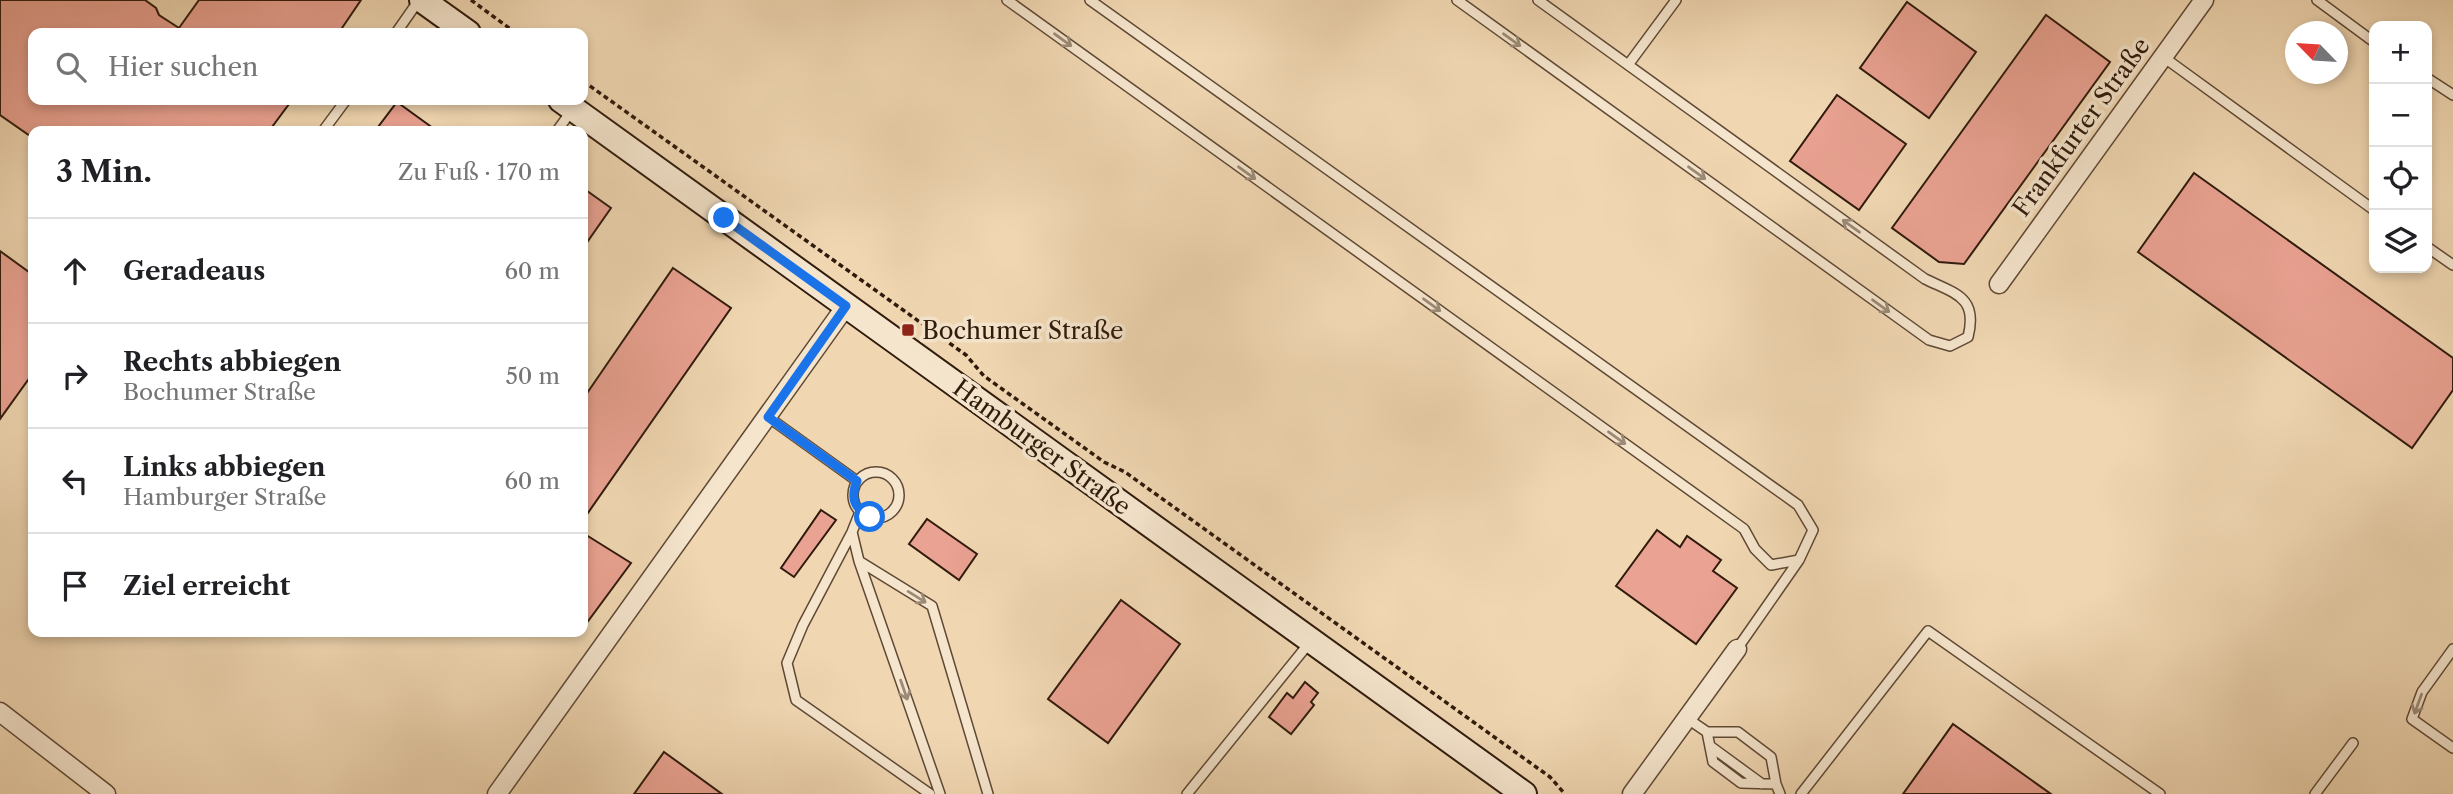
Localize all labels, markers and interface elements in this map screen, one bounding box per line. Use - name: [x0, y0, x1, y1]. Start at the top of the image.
- north arrow: [2285, 21, 2348, 84]
- map controls: [2369, 21, 2432, 273]
- button: +: [2369, 21, 2432, 84]
- search box: [28, 28, 588, 105]
- street label: Frankfurter Straße: [2006, 32, 2156, 222]
- one-way arrow: [1053, 33, 1072, 47]
- one-way arrow: [1502, 33, 1521, 47]
- icon: search: [52, 48, 90, 86]
- text: Hier suchen: [108, 51, 258, 83]
- button: −: [2369, 84, 2432, 147]
- button: locate: [2369, 147, 2432, 210]
- text: 3 Min.: [56, 153, 152, 190]
- text: Zu Fuß · 170 m: [398, 158, 560, 186]
- one-way arrow: [1237, 165, 1256, 180]
- one-way arrow: [1687, 165, 1706, 180]
- route end: [708, 202, 739, 233]
- button: layers: [2369, 210, 2432, 273]
- one-way arrow: [1842, 219, 1861, 233]
- icon: ahead: [56, 252, 94, 290]
- text: Geradeaus: [123, 255, 265, 287]
- text: 60 m: [504, 257, 560, 285]
- one-way arrow: [1422, 298, 1441, 313]
- one-way arrow: [1871, 299, 1890, 313]
- place label: Bochumer Straße: [922, 316, 1123, 345]
- marker: Bochumer Straße: [900, 322, 916, 338]
- text: Rechts abbiegen: [123, 346, 341, 378]
- icon: right: [56, 357, 94, 395]
- text: 50 m: [505, 362, 560, 390]
- street label: Hamburger Straße: [948, 373, 1136, 521]
- text: Bochumer Straße: [123, 378, 316, 406]
- one-way arrow: [1607, 431, 1626, 445]
- text: Links abbiegen: [123, 451, 326, 483]
- icon: left: [56, 462, 94, 500]
- text: 60 m: [504, 467, 560, 495]
- text: Hamburger Straße: [123, 483, 326, 511]
- route start: [854, 501, 885, 532]
- icon: arrive: [56, 567, 94, 605]
- text: Ziel erreicht: [123, 570, 290, 602]
- one-way arrow: [906, 590, 926, 604]
- one-way arrow: [899, 678, 911, 700]
- one-way arrow: [2411, 692, 2423, 714]

